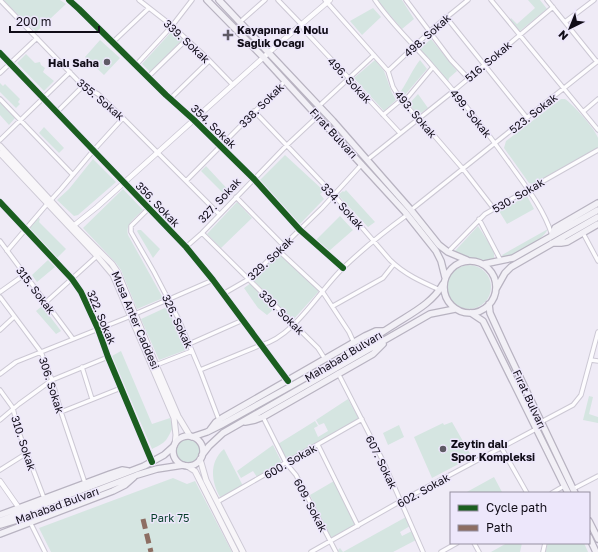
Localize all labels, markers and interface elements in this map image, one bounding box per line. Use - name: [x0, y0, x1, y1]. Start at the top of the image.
- scale bar: [10, 8, 99, 34]
- north arrow: [550, 8, 590, 48]
- street label: 498. Sokak: [401, 11, 453, 59]
- text: 200 m: [16, 14, 51, 29]
- street label: 339. Sokak: [161, 17, 213, 65]
- place label: Kayapınar 4 Nolu Sağlık Ocağı: [237, 23, 328, 49]
- text: N: [555, 28, 570, 43]
- marker: Kayapınar 4 Nolu Sağlık Ocağı: [222, 29, 234, 41]
- street label: 516. Sokak: [462, 38, 514, 84]
- street label: 496. Sokak: [325, 54, 375, 106]
- place label: Halı Saha: [48, 56, 99, 69]
- marker: Halı Saha: [102, 57, 112, 67]
- street label: 355. Sokak: [75, 76, 127, 122]
- street label: 338. Sokak: [236, 80, 286, 130]
- street label: 499. Sokak: [448, 86, 494, 140]
- street label: 493. Sokak: [392, 88, 440, 140]
- street label: 523. Sokak: [506, 90, 560, 136]
- street label: 354. Sokak: [189, 101, 239, 151]
- street label: Fırat Bulvarı: [308, 105, 360, 161]
- street label: 327. Sokak: [195, 175, 243, 225]
- street label: 530. Sokak: [490, 175, 546, 215]
- street label: 356. Sokak: [133, 179, 183, 229]
- street label: 334. Sokak: [319, 180, 367, 232]
- street label: 329. Sokak: [244, 234, 296, 282]
- street label: 315. Sokak: [14, 264, 58, 316]
- street label: Musa Anter Caddesi: [109, 269, 163, 371]
- street label: 330. Sokak: [257, 287, 307, 337]
- street label: 322. Sokak: [85, 288, 119, 346]
- street label: 326. Sokak: [160, 292, 196, 350]
- street label: Mahabad Bulvarı: [302, 328, 384, 384]
- street label: 306. Sokak: [37, 355, 67, 415]
- street label: Fırat Bulvarı: [511, 367, 549, 431]
- street label: 310. Sokak: [9, 414, 39, 472]
- street label: 607. Sokak: [364, 433, 400, 491]
- place label: Zeytin dalı Spor Kompleksi: [451, 437, 535, 463]
- street label: 600. Sokak: [261, 441, 319, 481]
- marker: Zeytin dalı Spor Kompleksi: [438, 444, 448, 454]
- street label: 602. Sokak: [394, 470, 452, 510]
- street label: 609. Sokak: [292, 476, 330, 534]
- street label: Mahabad Bulvarı: [14, 484, 100, 526]
- legend: [450, 492, 590, 544]
- text: Cycle path: [486, 500, 547, 515]
- park label: Park 75: [151, 511, 189, 524]
- text: Path: [486, 520, 513, 535]

